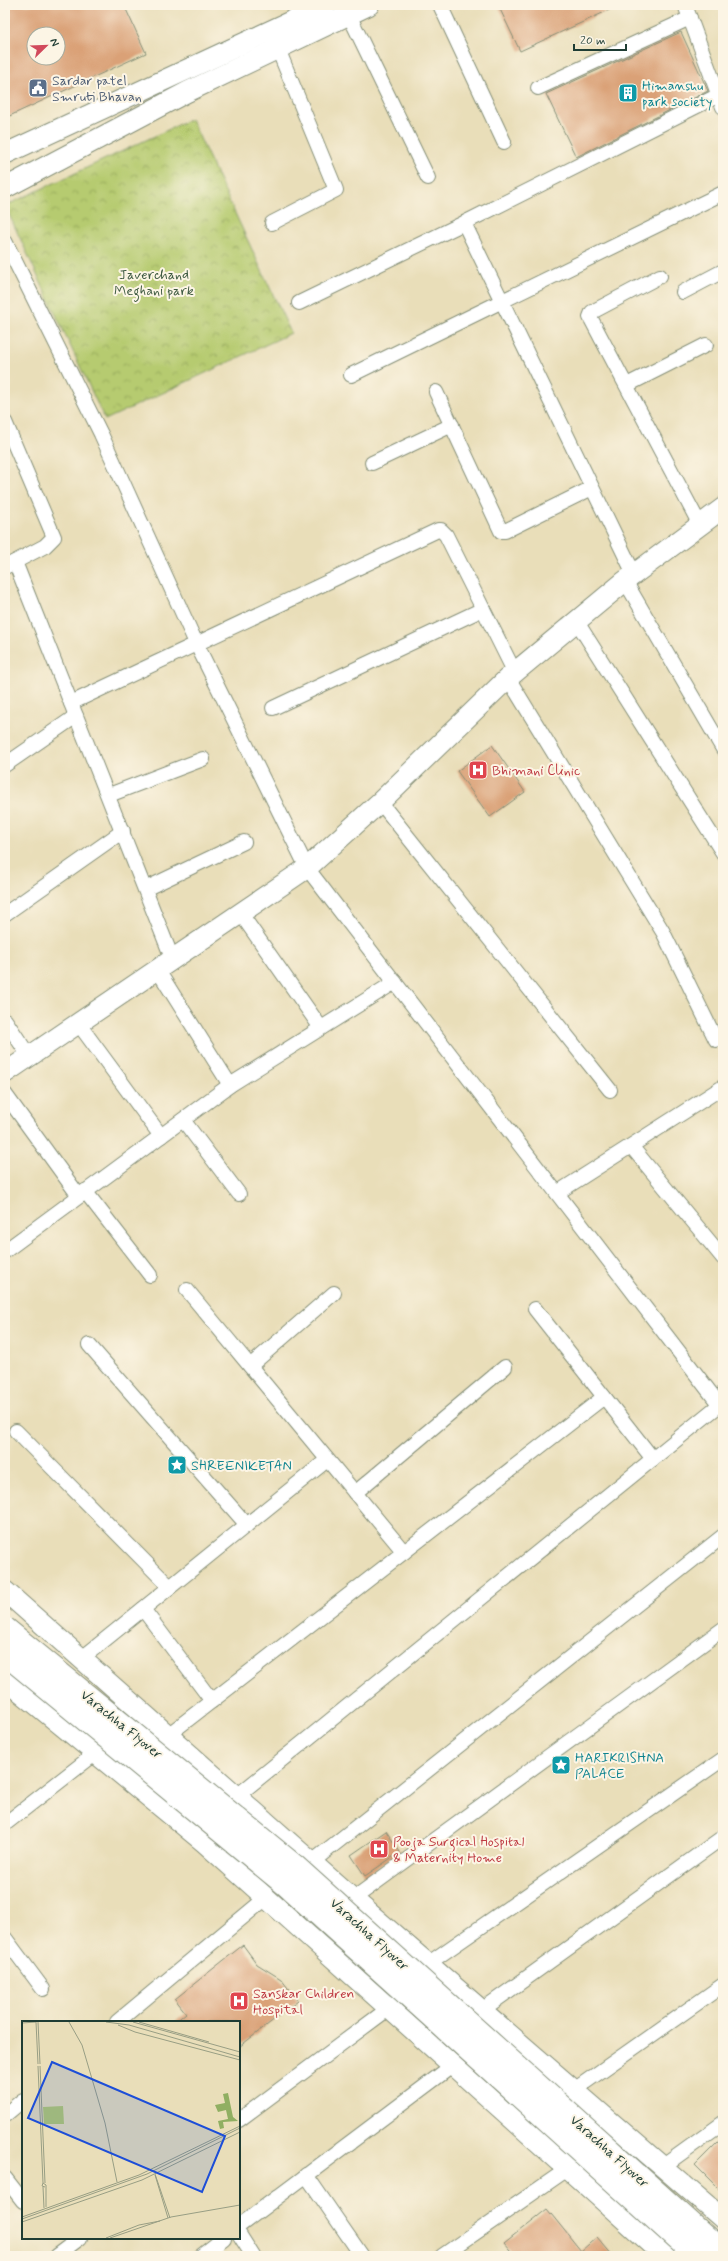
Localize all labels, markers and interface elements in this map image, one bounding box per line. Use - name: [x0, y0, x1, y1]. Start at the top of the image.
- north arrow: [26, 26, 66, 66]
- scale bar: [574, 26, 626, 52]
- text: 20 m: [580, 33, 606, 49]
- text: N: [46, 36, 62, 49]
- place label: Sardar patel Smruti Bhavan: [52, 72, 142, 106]
- public building icon: Sardar patel Smruti Bhavan: [27, 77, 49, 99]
- place label: Himanshu park society: [642, 77, 712, 111]
- building icon: Himanshu park society: [617, 82, 639, 104]
- park label: Javerchand Meghani park: [114, 266, 194, 302]
- hospital icon: Bhimani Clinic: [467, 759, 489, 781]
- place label: Bhimani Clinic: [492, 762, 581, 780]
- place icon: SHREENIKETAN: [166, 1454, 188, 1476]
- place label: SHREENIKETAN: [191, 1457, 292, 1475]
- street label: Varachha Flyover: [77, 1686, 166, 1763]
- place label: HARIKRISHNA PALACE: [575, 1749, 664, 1783]
- place icon: HARIKRISHNA PALACE: [550, 1754, 572, 1776]
- place label: Pooja Surgical Hospital & Maternity Home: [393, 1833, 524, 1867]
- hospital icon: Pooja Surgical Hospital & Maternity Home: [368, 1838, 390, 1860]
- street label: Varachha Flyover: [326, 1894, 413, 1975]
- place label: Sanskar Children Hospital: [253, 1985, 354, 2019]
- hospital icon: Sanskar Children Hospital: [228, 1990, 250, 2012]
- inset map: [22, 2021, 240, 2239]
- street label: Varachha Flyover: [566, 2111, 653, 2192]

